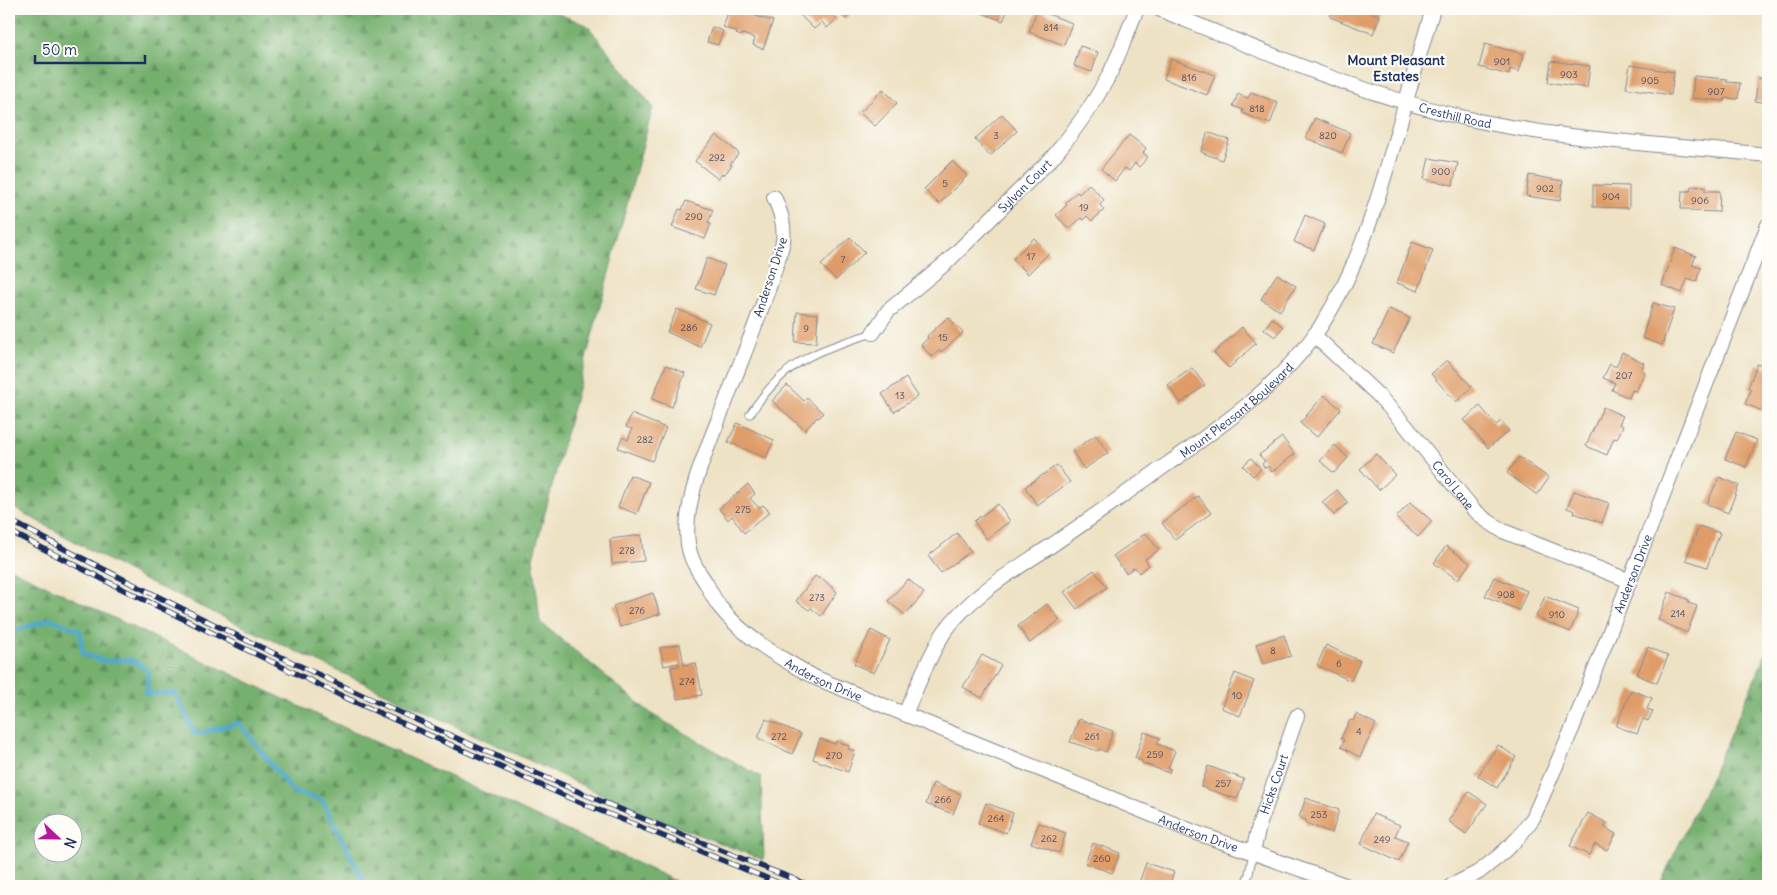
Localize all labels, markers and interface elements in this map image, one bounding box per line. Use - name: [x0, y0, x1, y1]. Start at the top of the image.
- house number: 814: [1043, 21, 1059, 34]
- scale bar: [35, 32, 145, 64]
- text: 50 m: [42, 40, 77, 59]
- district label: Mount Pleasant Estates: [1347, 51, 1445, 85]
- house number: 901: [1494, 55, 1510, 68]
- house number: 903: [1560, 68, 1578, 81]
- house number: 816: [1181, 71, 1197, 84]
- house number: 905: [1641, 74, 1659, 87]
- house number: 907: [1707, 85, 1725, 98]
- street label: Cresthill Road: [1417, 99, 1493, 131]
- house number: 818: [1249, 102, 1265, 115]
- house number: 3: [993, 129, 999, 142]
- house number: 820: [1319, 129, 1337, 142]
- house number: 292: [709, 151, 726, 164]
- street label: Sylvan Court: [994, 156, 1054, 215]
- house number: 900: [1432, 165, 1450, 178]
- house number: 5: [942, 177, 948, 190]
- house number: 902: [1536, 182, 1554, 195]
- house number: 904: [1602, 190, 1620, 203]
- house number: 906: [1691, 194, 1709, 207]
- house number: 19: [1079, 201, 1089, 214]
- house number: 290: [685, 210, 703, 223]
- street label: Anderson Drive: [750, 235, 790, 319]
- house number: 17: [1027, 250, 1036, 263]
- house number: 7: [841, 253, 846, 266]
- house number: 286: [680, 321, 698, 334]
- house number: 9: [803, 322, 809, 335]
- house number: 15: [938, 331, 948, 344]
- street label: Mount Pleasant Boulevard: [1177, 359, 1296, 460]
- house number: 207: [1616, 369, 1633, 382]
- house number: 13: [895, 389, 905, 402]
- house number: 282: [637, 433, 654, 446]
- street label: Carol Lane: [1429, 457, 1478, 512]
- house number: 275: [735, 503, 751, 516]
- street label: Anderson Drive: [1610, 532, 1655, 615]
- house number: 278: [619, 544, 635, 557]
- house number: 908: [1497, 588, 1515, 601]
- house number: 273: [809, 591, 825, 604]
- house number: 276: [629, 604, 645, 617]
- house number: 214: [1670, 607, 1686, 620]
- house number: 910: [1549, 608, 1565, 621]
- house number: 8: [1270, 644, 1276, 657]
- street label: Anderson Drive: [783, 655, 865, 704]
- house number: 6: [1336, 657, 1342, 670]
- house number: 274: [679, 675, 695, 688]
- house number: 10: [1232, 689, 1242, 702]
- house number: 4: [1356, 725, 1362, 738]
- house number: 272: [771, 730, 787, 743]
- house number: 261: [1084, 730, 1100, 743]
- house number: 259: [1147, 748, 1164, 761]
- house number: 270: [826, 749, 842, 762]
- street label: Hicks Court: [1256, 752, 1291, 816]
- house number: 257: [1215, 777, 1231, 790]
- house number: 266: [934, 793, 952, 806]
- house number: 253: [1311, 808, 1328, 821]
- street label: Anderson Drive: [1157, 811, 1240, 854]
- north arrow: [32, 812, 82, 862]
- house number: 264: [987, 812, 1005, 825]
- house number: 262: [1041, 832, 1058, 845]
- house number: 249: [1374, 833, 1391, 846]
- text: N: [60, 835, 80, 851]
- house number: 260: [1093, 852, 1111, 865]

